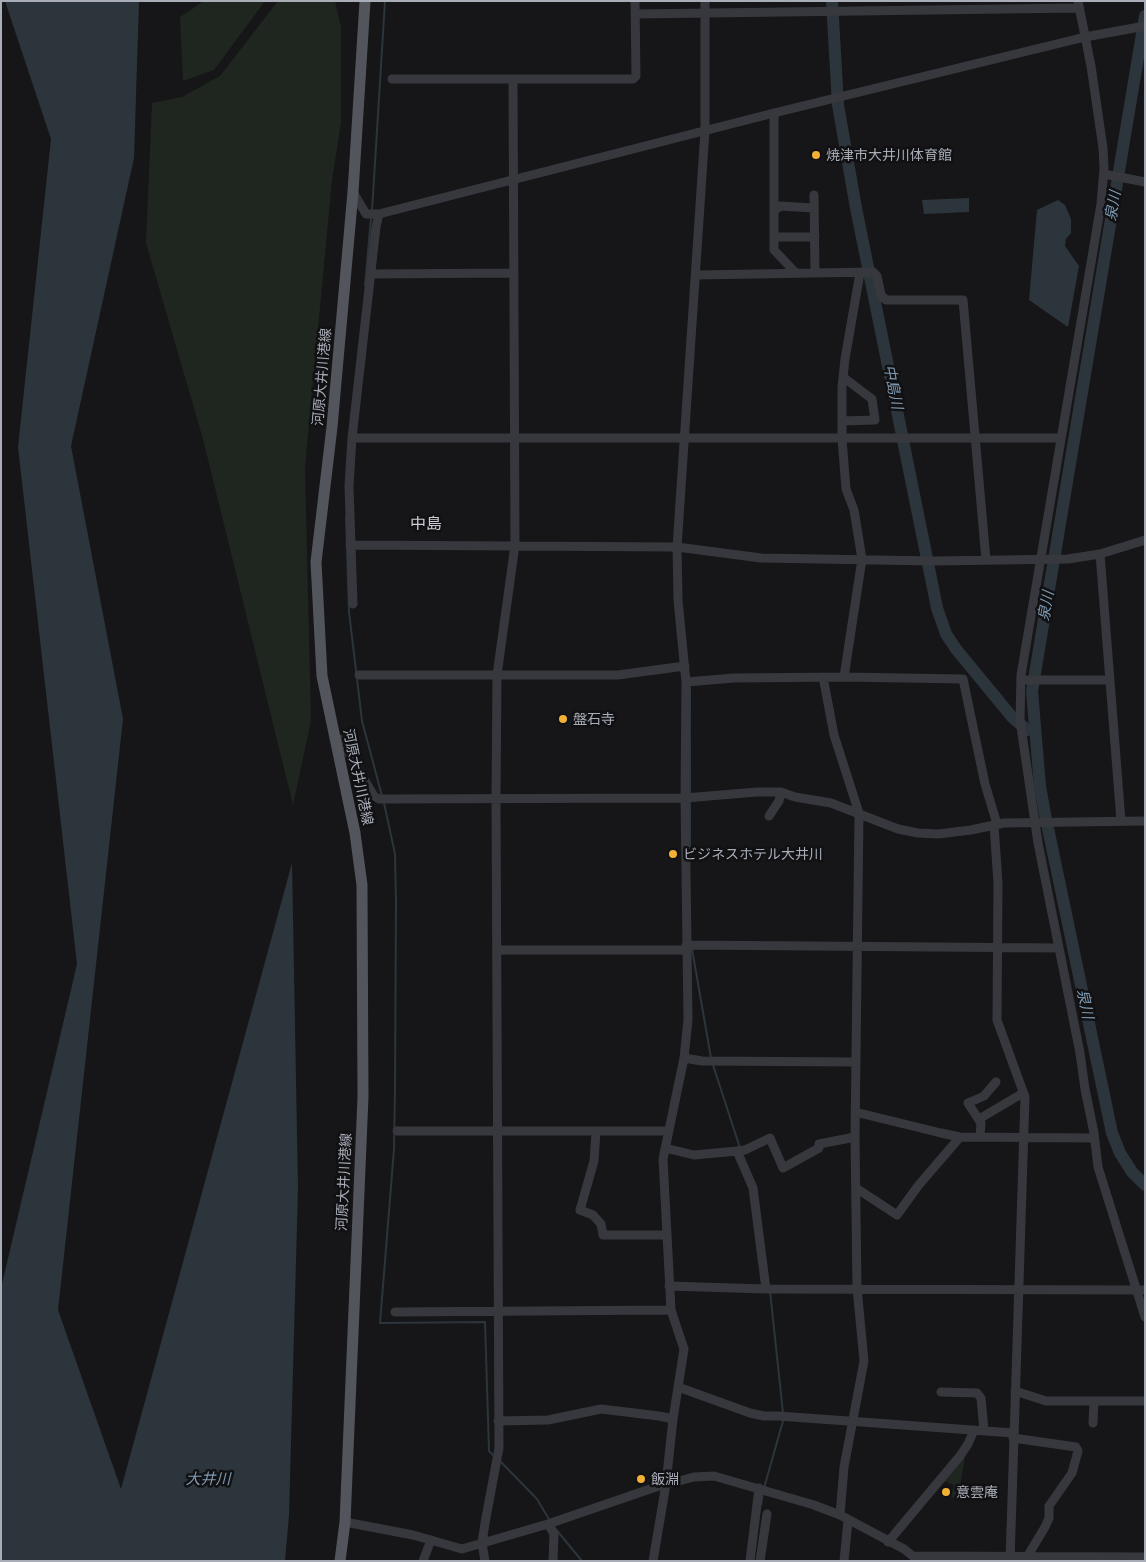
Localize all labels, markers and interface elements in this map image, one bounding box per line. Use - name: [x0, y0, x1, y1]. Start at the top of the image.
- place label: 焼津市大井川体育館: [826, 147, 952, 163]
- marker: 焼津市大井川体育館: [810, 149, 822, 161]
- water label: 泉川: [1102, 190, 1124, 222]
- street label: 河原大井川港線: [309, 327, 335, 427]
- water label: 中島川: [880, 363, 906, 411]
- district label: 中島: [410, 514, 442, 534]
- water label: 泉川: [1035, 590, 1057, 622]
- place label: 盤石寺: [573, 711, 615, 727]
- marker: 盤石寺: [557, 713, 569, 725]
- street label: 河原大井川港線: [340, 727, 376, 827]
- place label: ビジネスホテル大井川: [683, 846, 823, 862]
- marker: ビジネスホテル大井川: [667, 848, 679, 860]
- water label: 泉川: [1073, 987, 1097, 1021]
- street label: 河原大井川港線: [333, 1133, 355, 1231]
- water label: 大井川: [186, 1470, 230, 1488]
- place label: 飯淵: [651, 1471, 679, 1487]
- marker: 飯淵: [635, 1473, 647, 1485]
- place label: 意雲庵: [956, 1484, 998, 1500]
- marker: 意雲庵: [940, 1486, 952, 1498]

